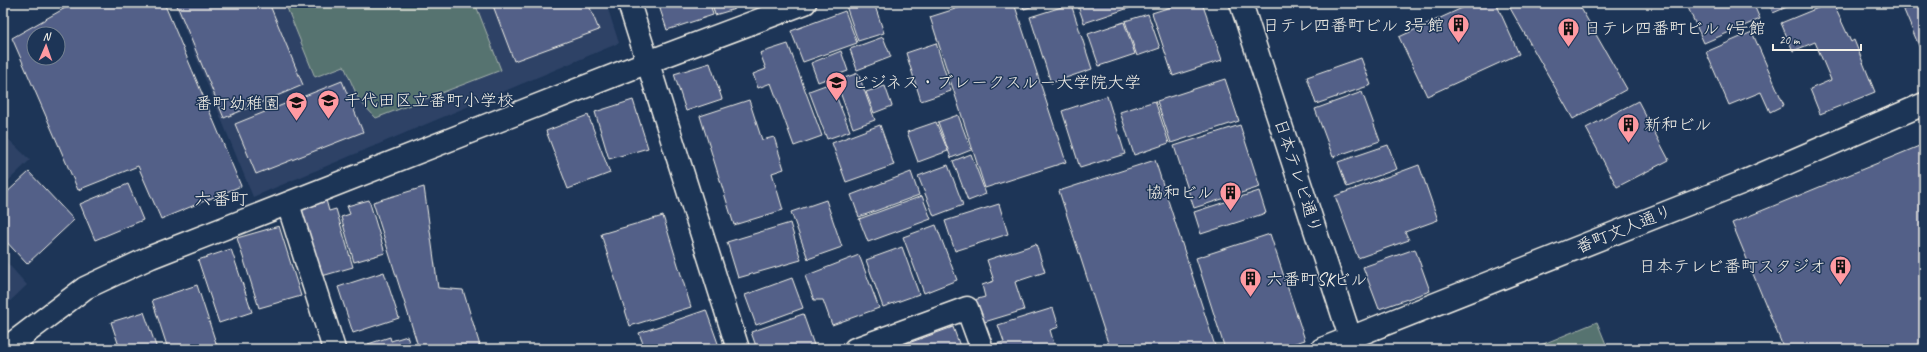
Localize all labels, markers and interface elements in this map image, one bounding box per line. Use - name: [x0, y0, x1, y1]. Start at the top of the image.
- building icon: 日テレ四番町ビル 3号館: [1446, 12, 1472, 45]
- place label: 日テレ四番町ビル 3号館: [1263, 15, 1444, 36]
- building icon: 日テレ四番町ビル 4号館: [1555, 15, 1581, 48]
- place label: 日テレ四番町ビル 4号館: [1584, 18, 1765, 39]
- north arrow: [26, 26, 66, 66]
- scale bar: [1773, 26, 1861, 52]
- text: N: [43, 29, 52, 43]
- text: 20 m: [1779, 32, 1801, 48]
- school or university icon: ビジネス・ブレークスルー大学院大学: [824, 69, 850, 102]
- place label: ビジネス・ブレークスルー大学院大学: [852, 72, 1141, 93]
- school or university icon: 千代田区立番町小学校: [316, 87, 342, 120]
- school or university icon: 番町幼稚園: [283, 90, 309, 123]
- place label: 千代田区立番町小学校: [344, 90, 514, 111]
- place label: 番町幼稚園: [195, 93, 280, 114]
- building icon: 新和ビル: [1615, 111, 1641, 144]
- place label: 新和ビル: [1644, 114, 1712, 135]
- street label: 日本テレビ通り: [1270, 116, 1326, 236]
- building icon: 協和ビル: [1217, 179, 1243, 212]
- place label: 協和ビル: [1146, 182, 1214, 203]
- district label: 六番町: [194, 188, 248, 210]
- street label: 番町文人通り: [1573, 200, 1675, 258]
- building icon: 日本テレビ番町スタジオ: [1828, 253, 1854, 286]
- place label: 日本テレビ番町スタジオ: [1639, 256, 1826, 277]
- building icon: 六番町SKビル: [1237, 266, 1263, 299]
- place label: 六番町SKビル: [1266, 269, 1368, 290]

